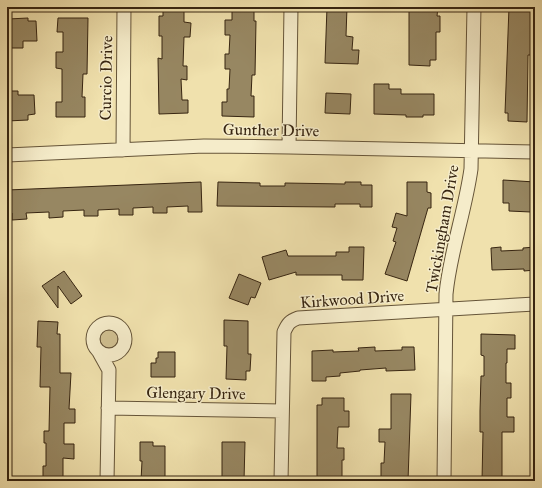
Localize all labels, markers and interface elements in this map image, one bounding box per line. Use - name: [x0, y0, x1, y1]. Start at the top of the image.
- street label: Curcio Drive: [96, 35, 116, 121]
- street label: Gunther Drive: [223, 120, 320, 140]
- street label: Twickingham Drive: [421, 163, 464, 295]
- street label: Kirkwood Drive: [299, 286, 405, 312]
- street label: Glengary Drive: [146, 383, 246, 404]

